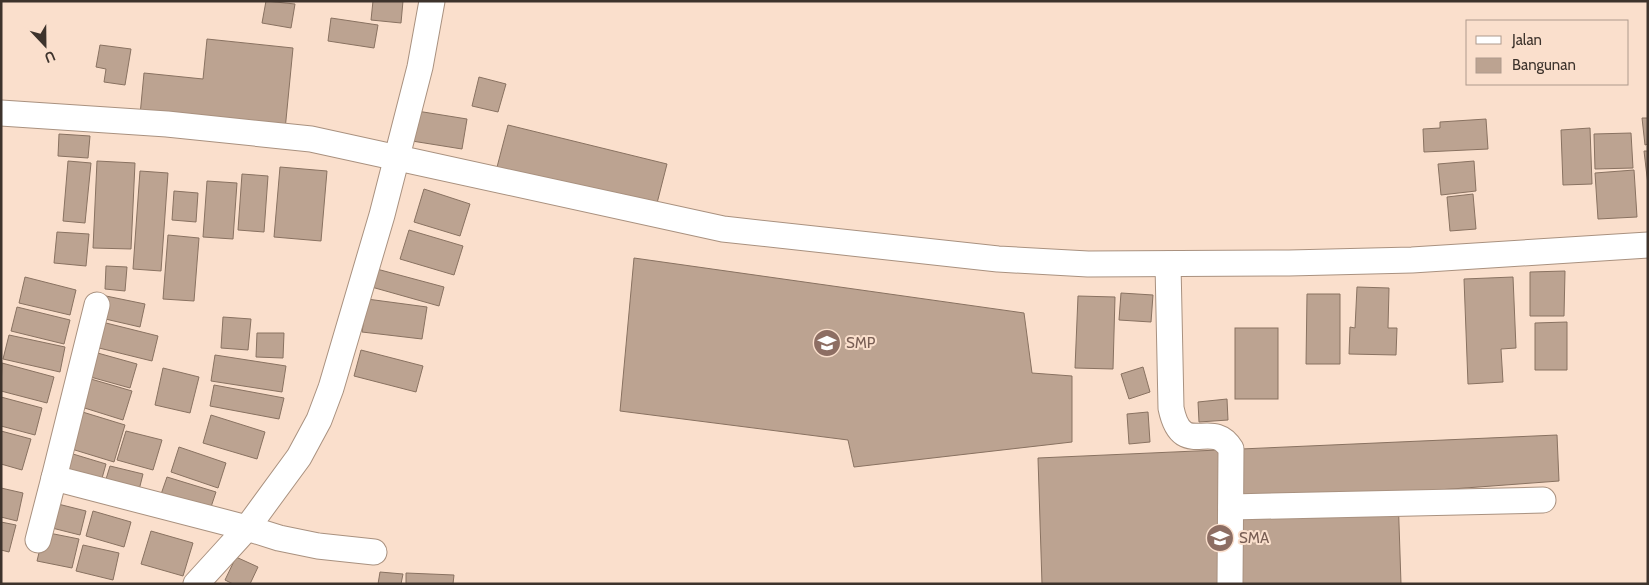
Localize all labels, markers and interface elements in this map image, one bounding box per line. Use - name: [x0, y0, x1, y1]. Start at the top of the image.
- north arrow: [20, 20, 70, 70]
- legend: [1466, 20, 1629, 85]
- text: Jalan: [1511, 31, 1542, 49]
- text: U: [42, 47, 58, 67]
- text: Bangunan: [1512, 56, 1576, 74]
- school or university icon: SMP: [812, 328, 842, 358]
- place label: SMP: [846, 334, 876, 352]
- school or university icon: SMA: [1205, 523, 1235, 553]
- place label: SMA: [1239, 529, 1270, 547]

